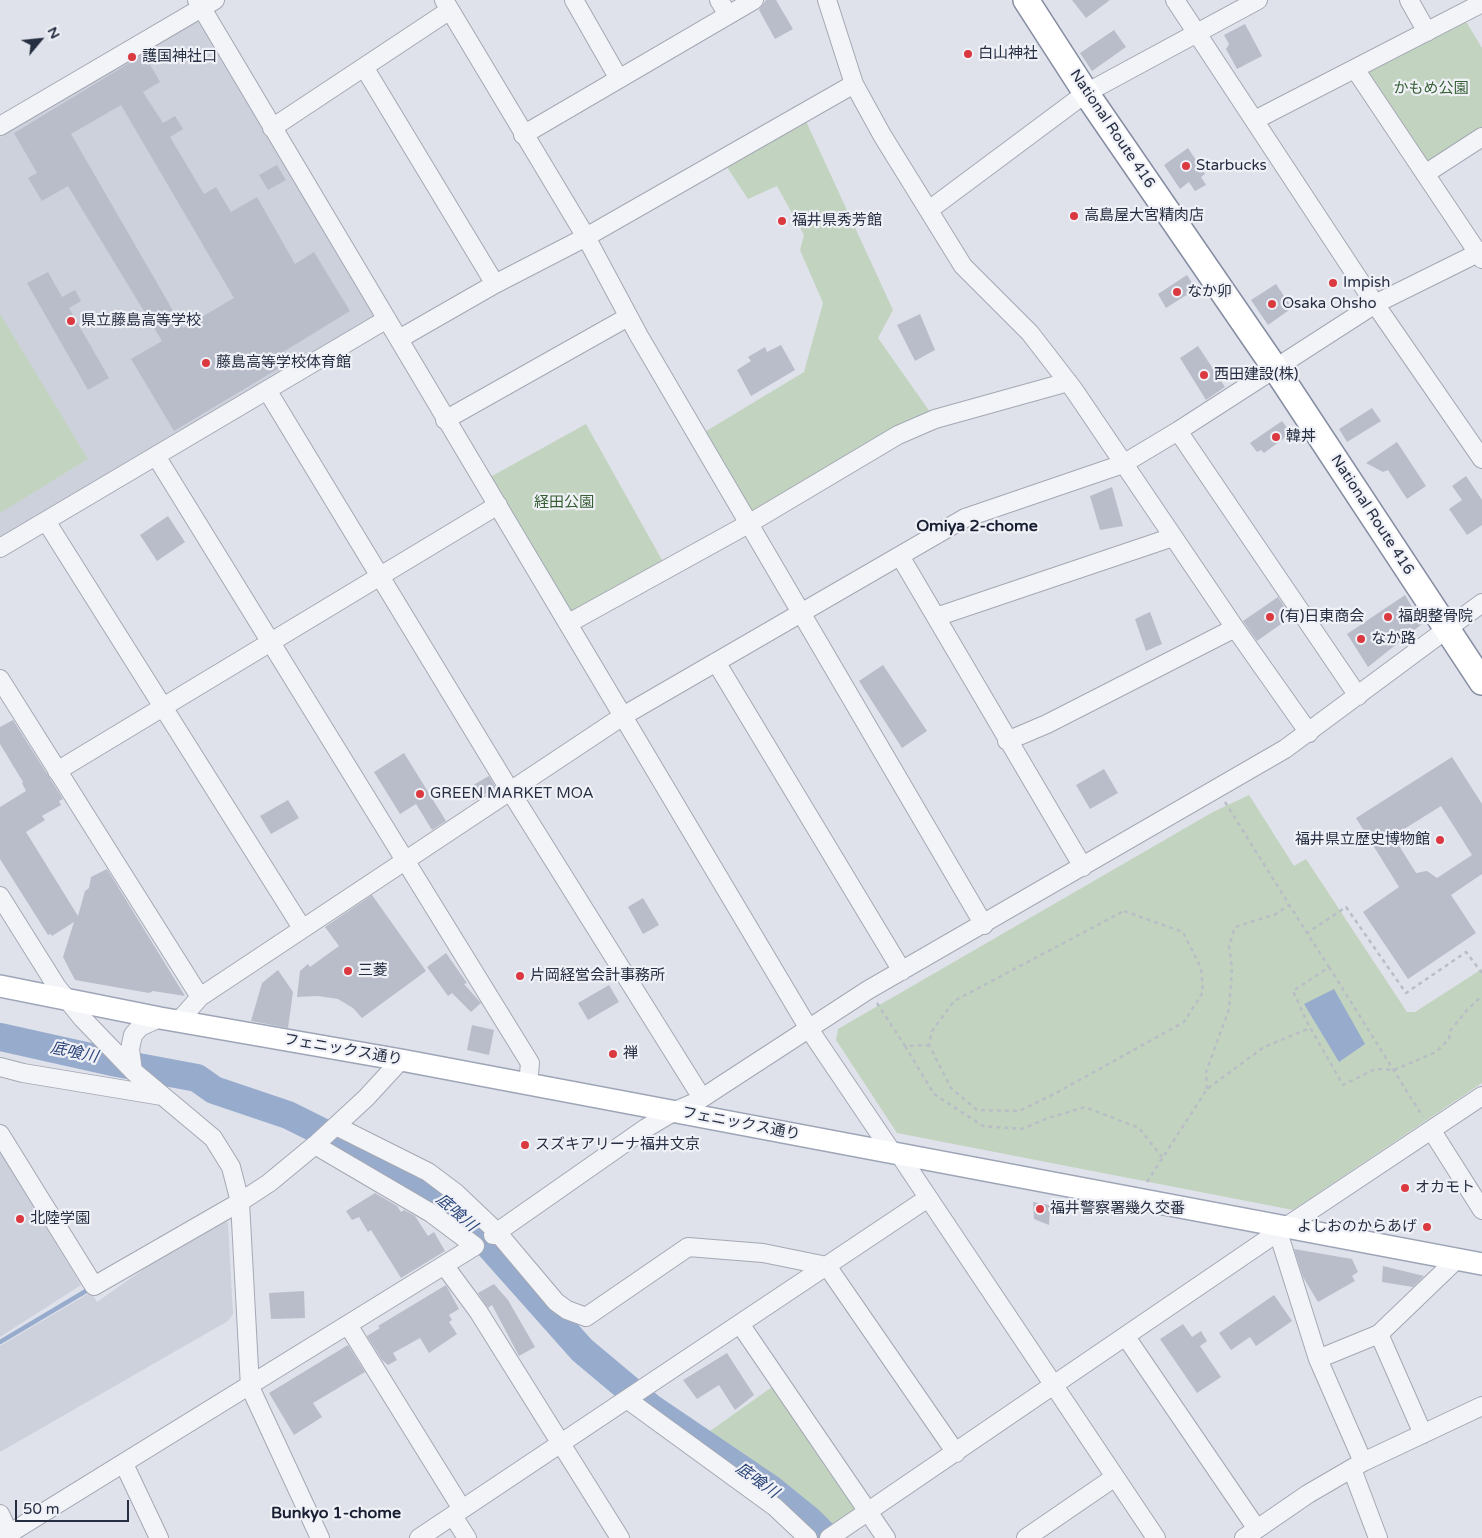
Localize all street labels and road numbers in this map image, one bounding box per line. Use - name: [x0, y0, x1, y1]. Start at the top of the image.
- street label: National Route 416: [1066, 66, 1158, 192]
- street label: National Route 416: [1327, 452, 1417, 578]
- street label: フェニックス通り: [282, 1031, 404, 1069]
- street label: フェニックス通り: [680, 1104, 802, 1144]

